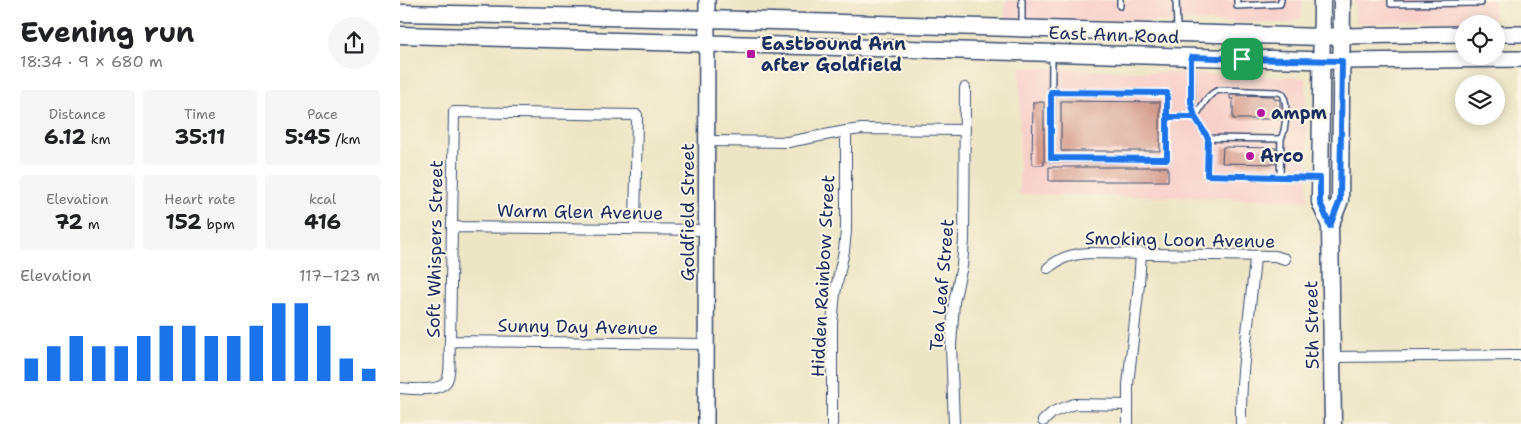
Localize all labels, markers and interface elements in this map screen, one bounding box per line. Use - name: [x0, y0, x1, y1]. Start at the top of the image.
- text: Evening run: [20, 13, 195, 51]
- map controls: [1455, 15, 1505, 125]
- button: locate: [1455, 15, 1505, 65]
- button: share: [328, 17, 380, 69]
- street label: East Ann Road: [1048, 21, 1180, 49]
- place label: Eastbound Ann after Goldfield: [761, 32, 906, 77]
- pin: [1221, 38, 1263, 80]
- icon: arrive: [1228, 45, 1256, 73]
- marker: Eastbound Ann after Goldfield: [745, 48, 757, 60]
- text: 18:34 · 9 × 680 m: [20, 51, 163, 72]
- button: layers: [1455, 75, 1505, 125]
- place label: ampm: [1271, 101, 1328, 125]
- text: Distance: [49, 105, 106, 123]
- text: Time: [184, 105, 216, 123]
- text: Pace: [307, 105, 338, 123]
- marker: ampm: [1255, 107, 1267, 119]
- text: 6.12: [44, 123, 86, 151]
- text: 35:11: [174, 123, 226, 151]
- text: 5:45: [285, 123, 331, 151]
- text: km: [86, 130, 111, 148]
- text: /km: [331, 130, 361, 148]
- street label: Goldfield Street: [676, 143, 700, 281]
- place label: Arco: [1260, 144, 1304, 168]
- marker: Arco: [1244, 150, 1256, 162]
- street label: Soft Whispers Street: [421, 160, 449, 338]
- street label: Hidden Rainbow Street: [806, 174, 840, 378]
- text: Elevation: [46, 190, 109, 208]
- text: Heart rate: [164, 190, 236, 208]
- text: kcal: [309, 190, 336, 208]
- street label: Warm Glen Avenue: [497, 199, 663, 225]
- text: 72: [55, 208, 83, 236]
- text: 152: [165, 208, 202, 236]
- text: 416: [304, 208, 341, 236]
- text: m: [83, 215, 100, 233]
- text: bpm: [202, 215, 235, 233]
- street label: Tea Leaf Street: [924, 218, 960, 352]
- street label: Smoking Loon Avenue: [1085, 226, 1275, 254]
- text: Elevation: [20, 265, 92, 286]
- text: 117–123 m: [299, 265, 380, 286]
- street label: 5th Street: [1299, 280, 1325, 370]
- street label: Sunny Day Avenue: [497, 314, 659, 340]

